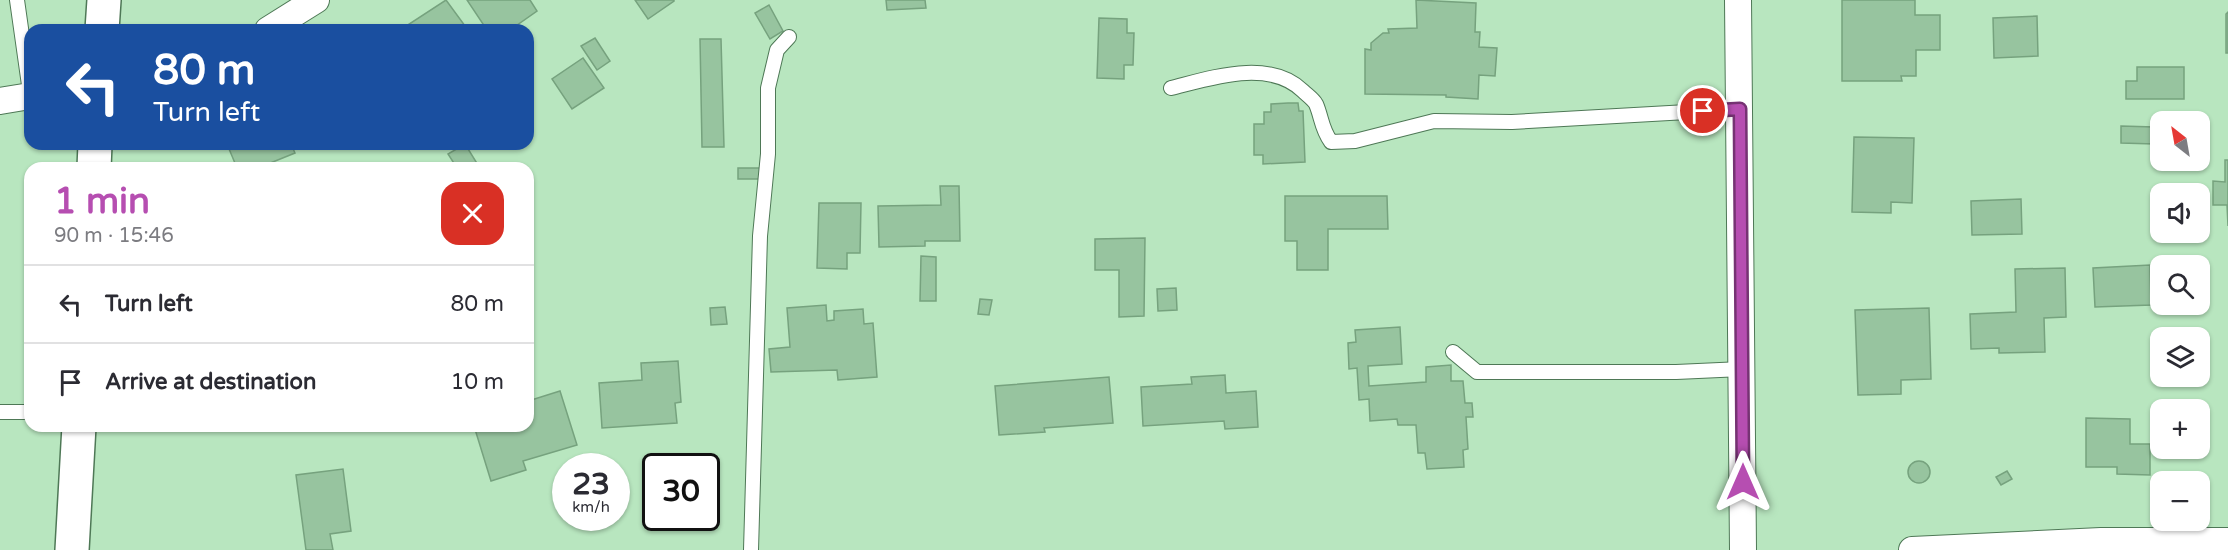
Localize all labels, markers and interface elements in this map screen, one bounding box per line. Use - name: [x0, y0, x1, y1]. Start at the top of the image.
- text: 80 m: [153, 45, 255, 96]
- icon: left: [54, 48, 132, 126]
- pin: [1677, 85, 1728, 136]
- icon: arrive: [1686, 94, 1719, 127]
- text: Turn left: [153, 96, 260, 129]
- north arrow: [2150, 111, 2210, 171]
- map controls: [2150, 111, 2210, 531]
- text: 1 min: [54, 180, 150, 223]
- button: close: [441, 182, 504, 245]
- button: sound: [2150, 183, 2210, 243]
- text: 90 m · 15:46: [54, 224, 174, 248]
- button: search: [2150, 255, 2210, 315]
- icon: left: [54, 288, 87, 321]
- text: Turn left: [105, 291, 193, 317]
- text: 80 m: [450, 291, 504, 317]
- button: layers: [2150, 327, 2210, 387]
- icon: arrive: [54, 366, 87, 399]
- text: Arrive at destination: [105, 369, 316, 395]
- text: 10 m: [450, 369, 504, 395]
- button: +: [2150, 399, 2210, 459]
- position arrow: [1711, 450, 1775, 514]
- speed limit sign: 30: [642, 453, 720, 531]
- text: 23: [572, 466, 610, 503]
- button: −: [2150, 471, 2210, 531]
- text: km/h: [572, 498, 610, 516]

